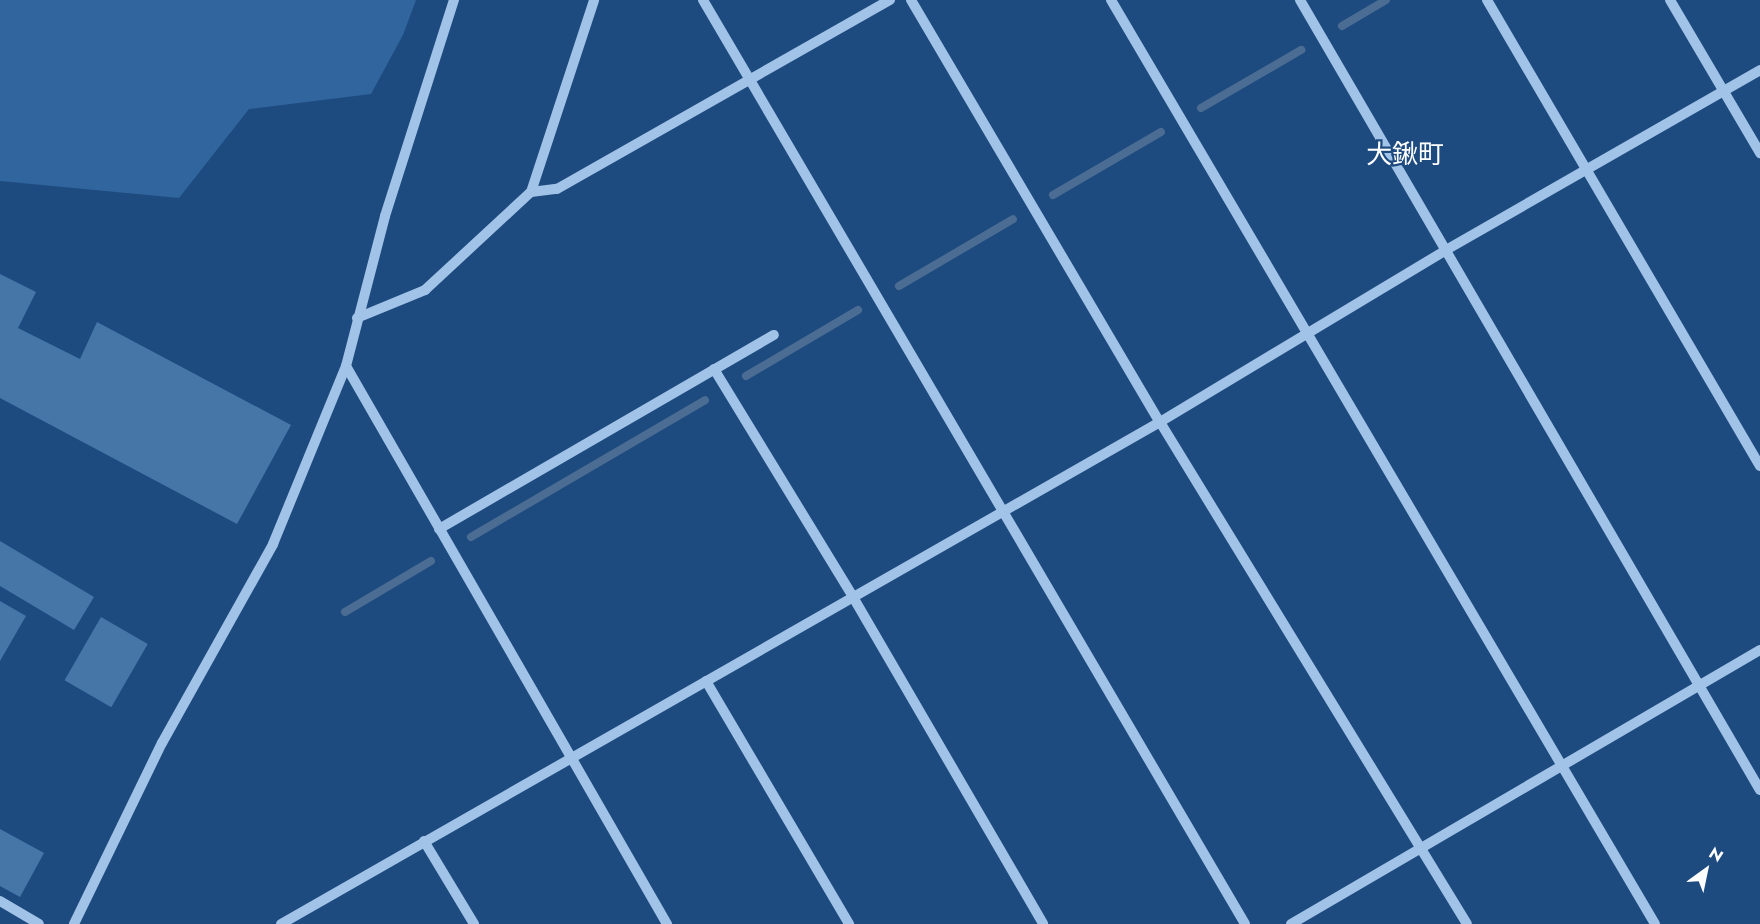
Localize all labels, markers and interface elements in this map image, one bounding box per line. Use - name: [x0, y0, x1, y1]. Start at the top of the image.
- district label: 大鍬町: [1366, 139, 1444, 171]
- north arrow: [1676, 840, 1736, 900]
- text: N: [1704, 841, 1728, 868]

